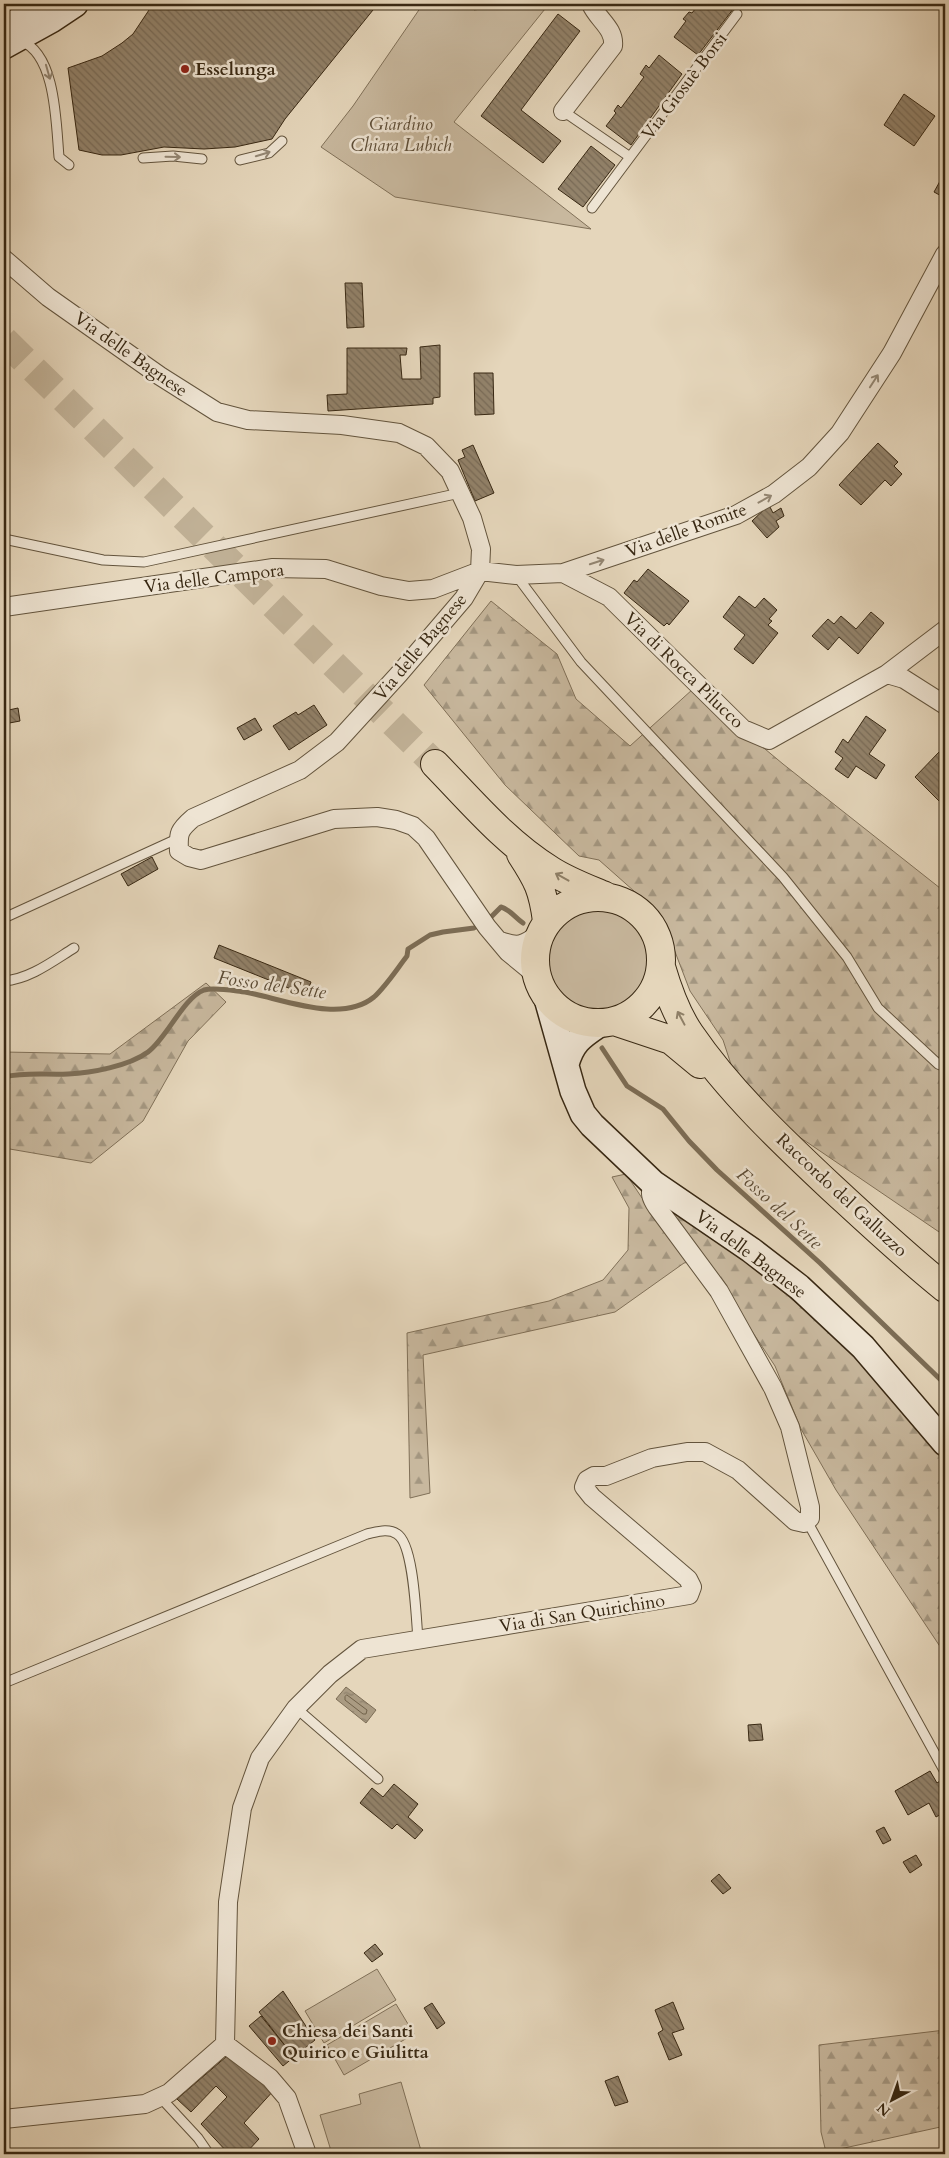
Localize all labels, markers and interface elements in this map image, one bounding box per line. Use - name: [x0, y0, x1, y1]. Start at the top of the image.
- street label: Via Giosuè Borsi: [636, 27, 733, 145]
- place label: Esselunga: [195, 57, 276, 82]
- marker: Esselunga: [179, 63, 191, 75]
- one-way arrow: [43, 64, 53, 80]
- park label: Giardino Chiara Lubich: [350, 112, 452, 158]
- one-way arrow: [255, 149, 271, 159]
- one-way arrow: [164, 152, 180, 162]
- street label: Via delle Bagnese: [69, 306, 193, 403]
- one-way arrow: [869, 375, 879, 389]
- one-way arrow: [757, 494, 772, 503]
- street label: Via delle Romite: [622, 497, 750, 564]
- street label: Via delle Campora: [142, 557, 286, 600]
- one-way arrow: [588, 557, 604, 567]
- street label: Via delle Bagnese: [368, 588, 473, 707]
- street label: Via di Rocca Pilucco: [618, 607, 749, 734]
- one-way arrow: [555, 871, 570, 881]
- water label: Fosso del Sette: [216, 965, 328, 1006]
- one-way arrow: [676, 1010, 686, 1025]
- street label: Raccordo del Galluzzo: [771, 1128, 913, 1263]
- water label: Fosso del Sette: [731, 1162, 829, 1256]
- street label: Via delle Bagnese: [690, 1204, 812, 1305]
- street label: Via di San Quirichino: [497, 1588, 667, 1639]
- place label: Chiesa dei Santi Quirico e Giulitta: [282, 2019, 429, 2065]
- marker: Chiesa dei Santi Quirico e Giulitta: [266, 2035, 278, 2047]
- north arrow: [866, 2076, 916, 2126]
- text: N: [873, 2098, 895, 2121]

